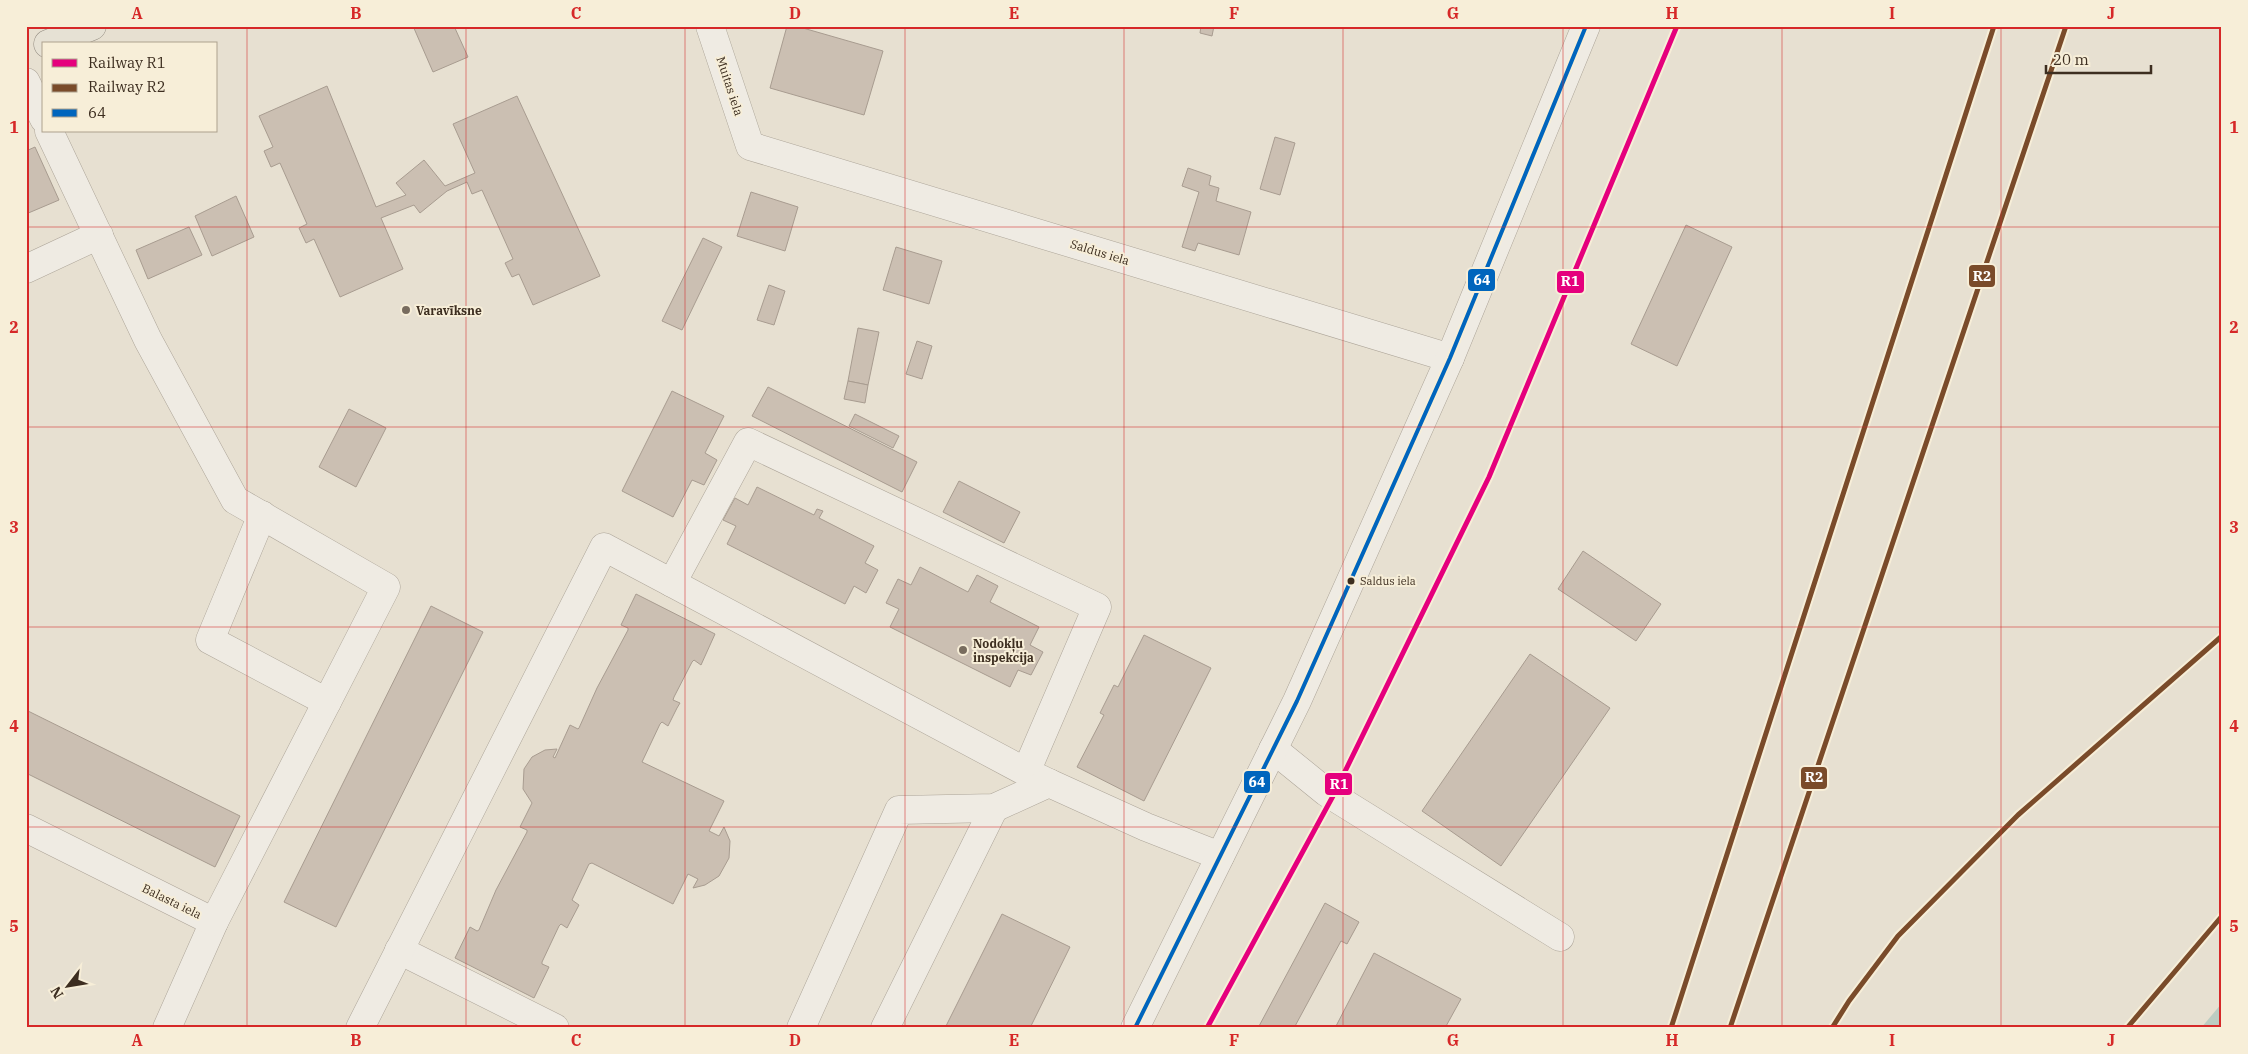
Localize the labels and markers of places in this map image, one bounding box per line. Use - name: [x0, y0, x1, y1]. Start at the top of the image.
- place label: Varavīksne: [416, 303, 482, 318]
- marker: Varavīksne: [400, 304, 412, 316]
- place label: Saldus iela: [1360, 574, 1416, 588]
- marker: Saldus iela: [1346, 576, 1356, 586]
- place label: Nodokļu inspekcija: [973, 636, 1034, 665]
- marker: Nodokļu inspekcija: [957, 644, 969, 656]

